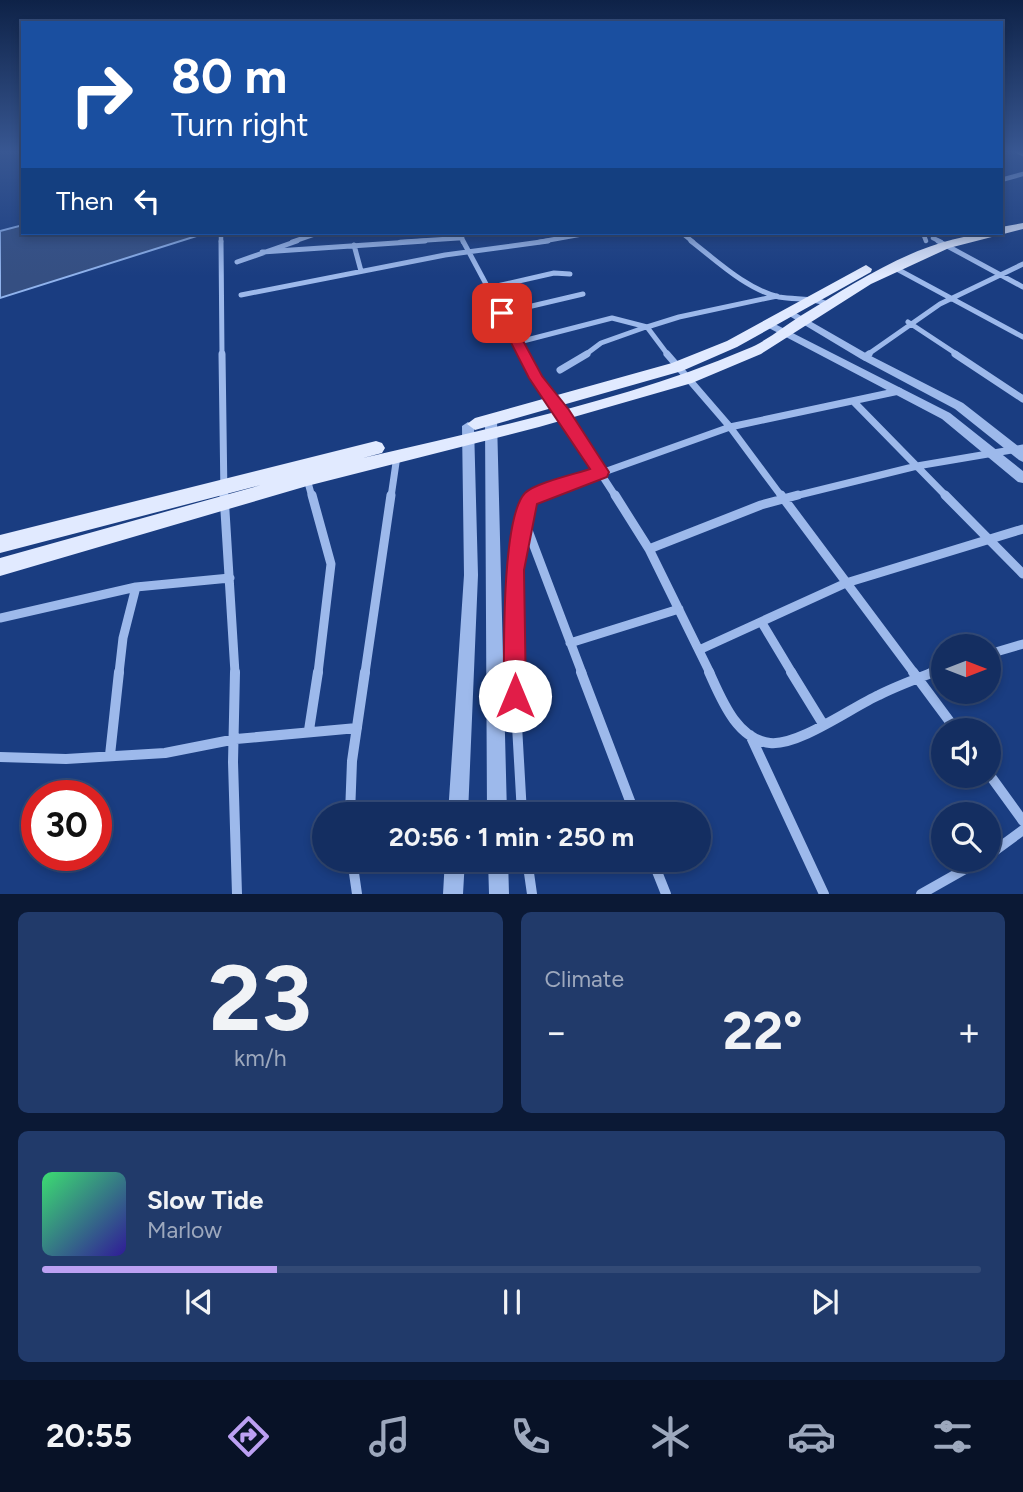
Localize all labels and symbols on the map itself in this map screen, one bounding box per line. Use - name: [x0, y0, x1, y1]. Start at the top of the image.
- pin: [472, 283, 532, 343]
- north arrow: [931, 634, 1001, 704]
- position arrow: [478, 659, 552, 733]
- speed limit sign: 30: [21, 780, 112, 871]

